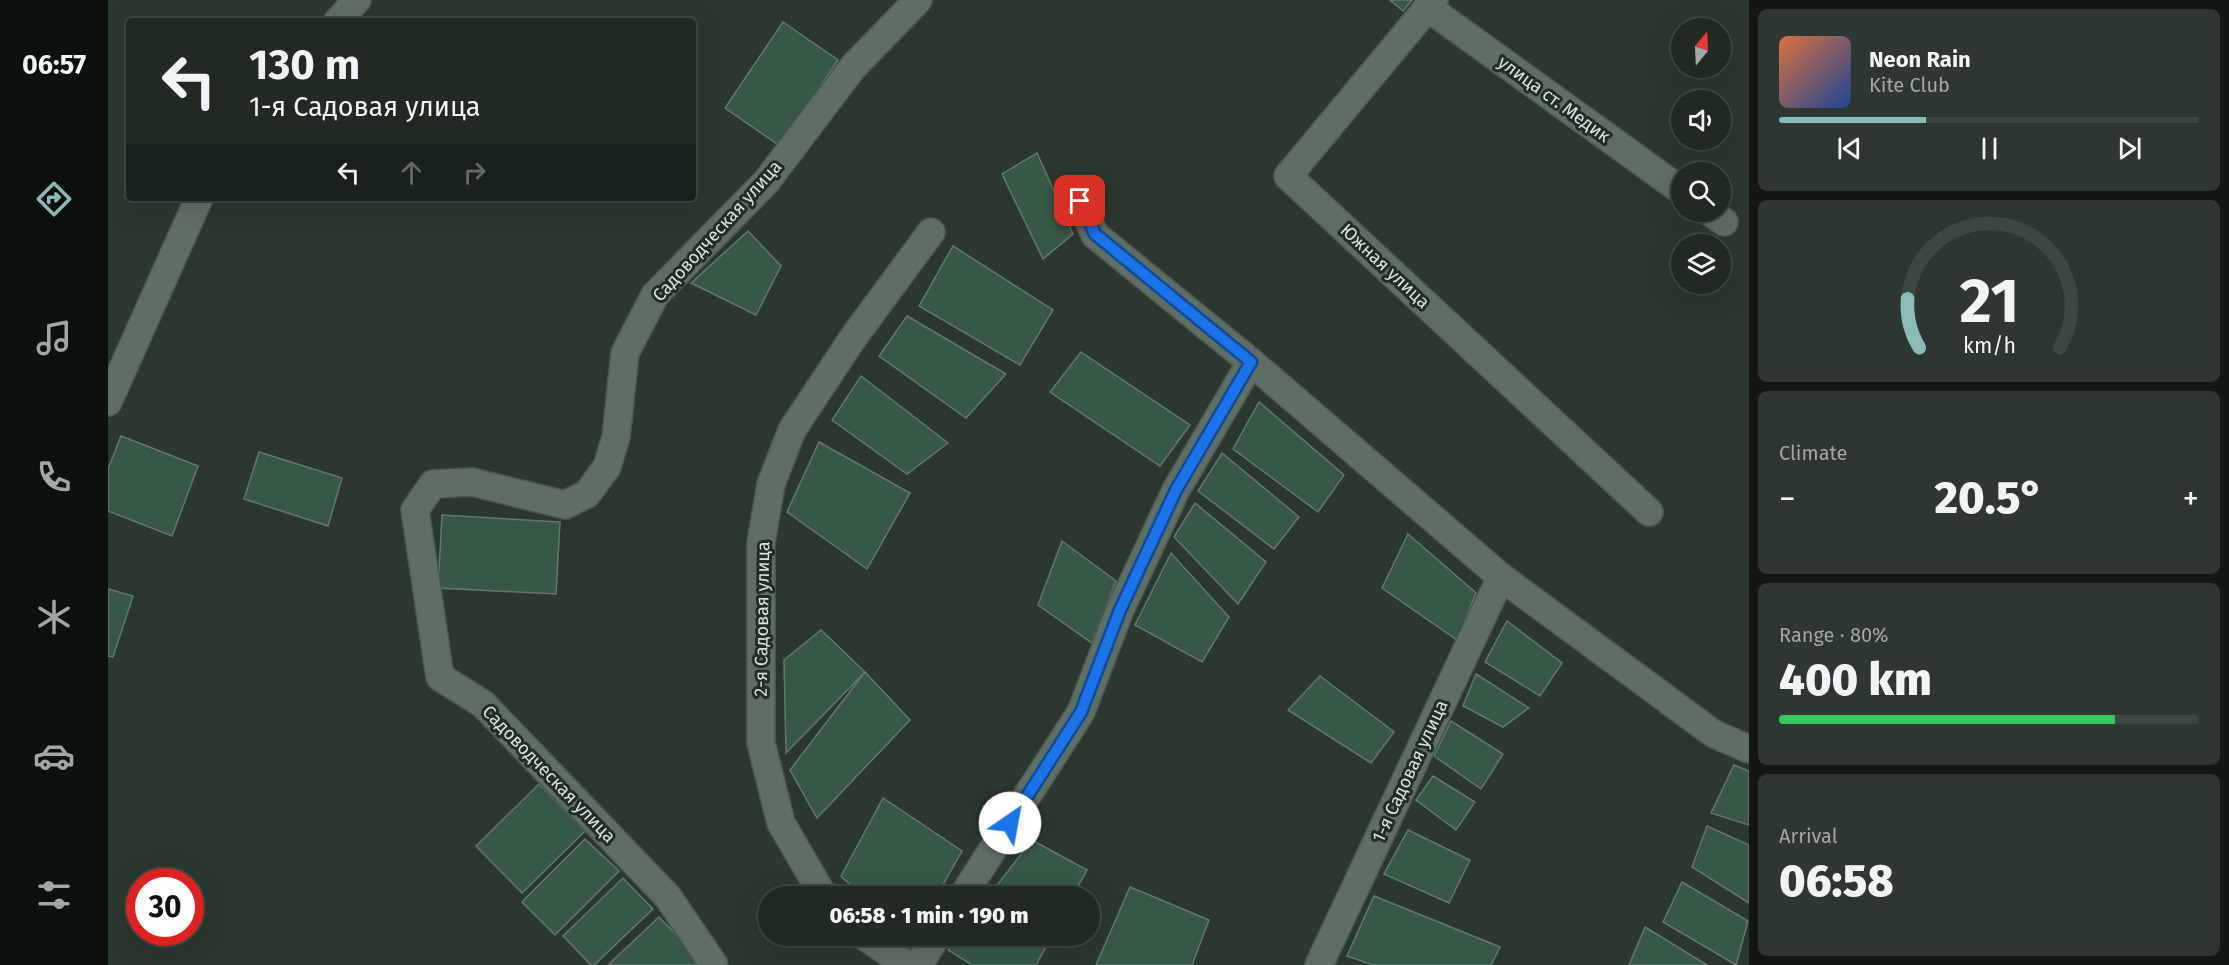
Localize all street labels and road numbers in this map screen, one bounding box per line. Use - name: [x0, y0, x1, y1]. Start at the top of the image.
- street label: улица ст. Медик: [1494, 51, 1615, 148]
- street label: Садоводческая улица: [648, 156, 786, 306]
- street label: Южная улица: [1336, 219, 1434, 313]
- street label: 2-я Садовая улица: [750, 541, 774, 697]
- street label: 1-я Садовая улица: [1367, 696, 1453, 846]
- street label: Садоводческая улица: [478, 701, 620, 847]

